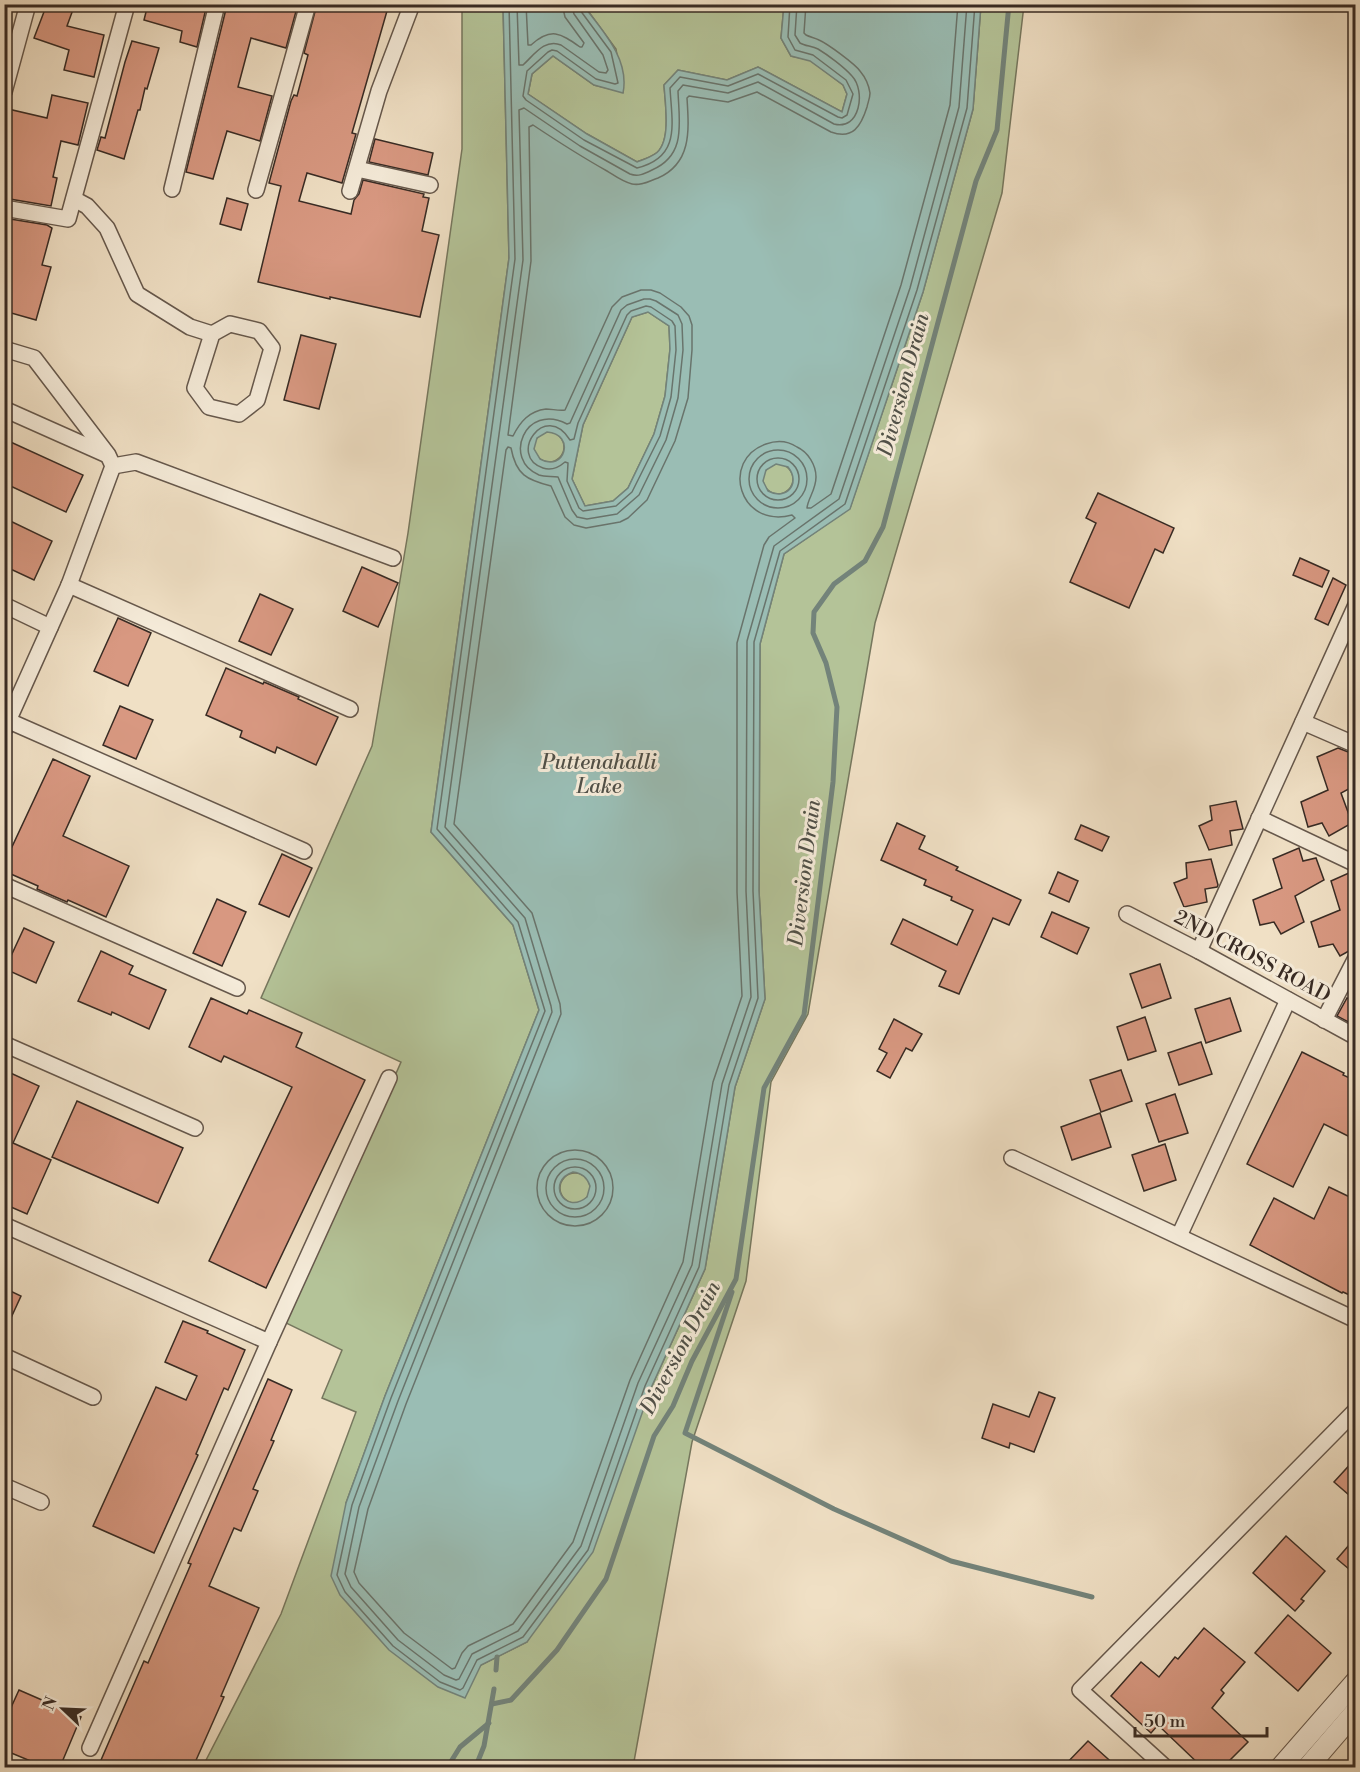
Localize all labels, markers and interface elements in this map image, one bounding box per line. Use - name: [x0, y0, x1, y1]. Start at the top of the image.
- water label: Diversion Drain: [872, 310, 936, 461]
- water label: Puttenahalli Lake: [540, 750, 657, 800]
- water label: Diversion Drain: [783, 798, 827, 949]
- street label: 2ND CROSS ROAD: [1169, 905, 1335, 1009]
- water label: Diversion Drain: [634, 1277, 727, 1420]
- north arrow: [33, 1679, 93, 1739]
- text: N: [38, 1693, 62, 1713]
- scale bar: [1135, 1700, 1267, 1738]
- text: 50 m: [1144, 1710, 1186, 1733]

